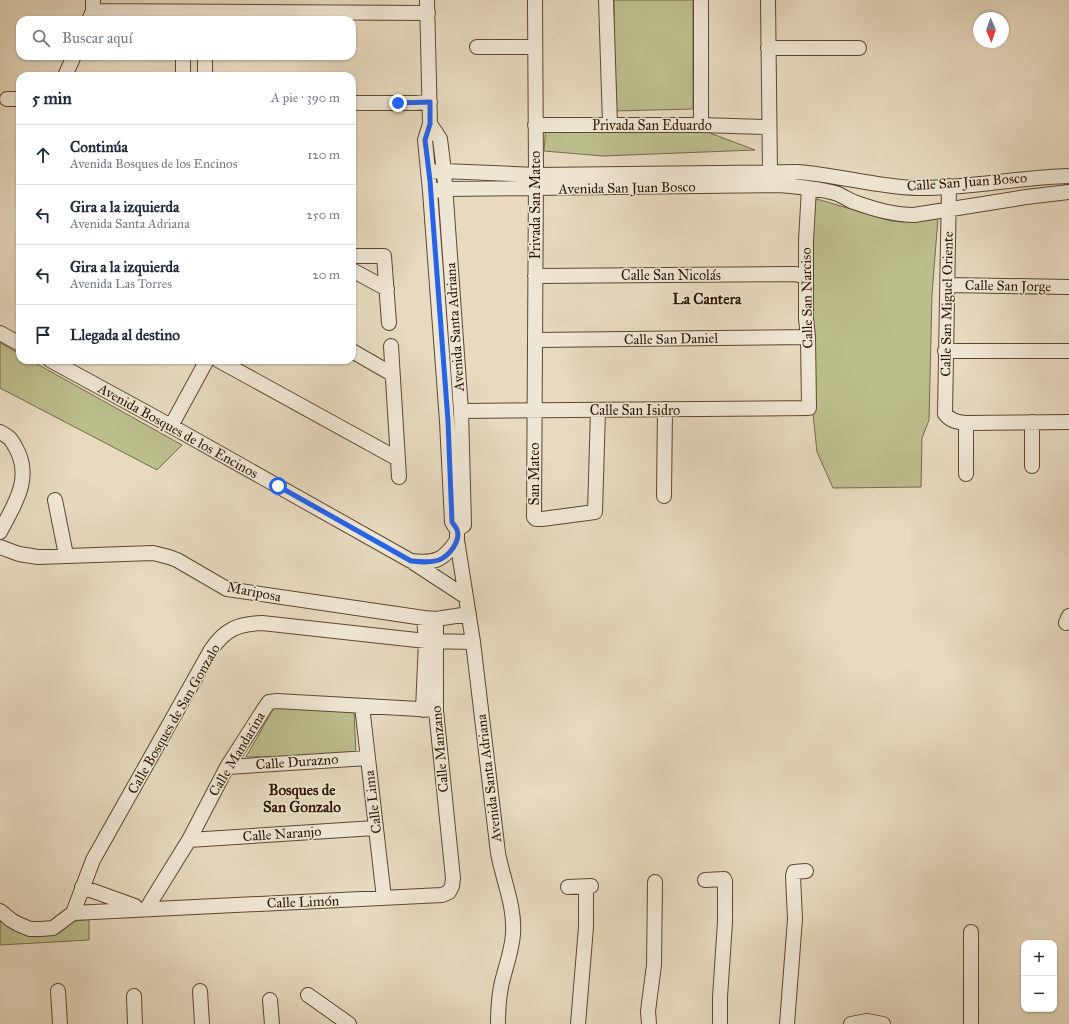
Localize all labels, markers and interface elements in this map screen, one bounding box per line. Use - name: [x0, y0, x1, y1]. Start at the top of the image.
- north arrow: [973, 12, 1009, 48]
- search box: [16, 16, 356, 60]
- icon: search: [30, 27, 52, 49]
- text: Buscar aquí: [62, 29, 133, 47]
- text: 5 min: [32, 88, 72, 109]
- text: A pie · 390 m: [271, 90, 340, 106]
- route end: [389, 94, 407, 112]
- street label: Privada San Eduardo: [592, 117, 712, 134]
- text: Continúa: [70, 138, 128, 156]
- icon: ahead: [32, 144, 54, 166]
- text: 120 m: [307, 147, 340, 163]
- street label: Privada San Mateo: [527, 151, 544, 259]
- text: Avenida Bosques de los Encinos: [70, 156, 237, 172]
- street label: Calle San Juan Bosco: [906, 169, 1028, 196]
- street label: Avenida San Juan Bosco: [557, 178, 696, 199]
- text: Gira a la izquierda: [70, 198, 179, 216]
- icon: left: [32, 204, 54, 226]
- text: 250 m: [306, 207, 340, 223]
- text: Avenida Santa Adriana: [70, 216, 190, 232]
- street label: Calle San Miguel Oriente: [937, 231, 957, 377]
- street label: Calle San Narciso: [798, 247, 816, 349]
- text: Gira a la izquierda: [70, 258, 179, 276]
- street label: Avenida Santa Adriana: [442, 262, 468, 393]
- icon: left: [32, 264, 54, 286]
- text: 20 m: [312, 267, 340, 283]
- street label: Calle San Nicolás: [621, 267, 721, 284]
- text: Avenida Las Torres: [70, 276, 172, 292]
- street label: Calle San Jorge: [965, 277, 1052, 296]
- district label: La Cantera: [673, 290, 742, 308]
- icon: arrive: [32, 324, 54, 346]
- text: Llegada al destino: [70, 326, 180, 344]
- street label: Calle San Daniel: [624, 330, 719, 348]
- street label: Avenida Bosques de los Encinos: [94, 379, 261, 483]
- street label: Calle San Isidro: [590, 402, 680, 419]
- street label: San Mateo: [526, 443, 543, 505]
- route start: [269, 477, 287, 495]
- street label: Mariposa: [226, 578, 283, 606]
- street label: Calle Bosques de San Gonzalo: [124, 641, 225, 797]
- street label: Calle Manzano: [428, 705, 452, 793]
- street label: Calle Mandarina: [205, 709, 269, 799]
- street label: Avenida Santa Adriana: [473, 713, 505, 844]
- street label: Calle Durazno: [255, 751, 339, 773]
- street label: Calle Lima: [361, 769, 385, 835]
- district label: Bosques de San Gonzalo: [263, 781, 341, 816]
- street label: Calle Naranjo: [242, 823, 322, 845]
- street label: Calle Limón: [266, 892, 340, 912]
- map controls: [1021, 940, 1057, 1012]
- button: +: [1021, 940, 1057, 976]
- button: −: [1021, 976, 1057, 1012]

